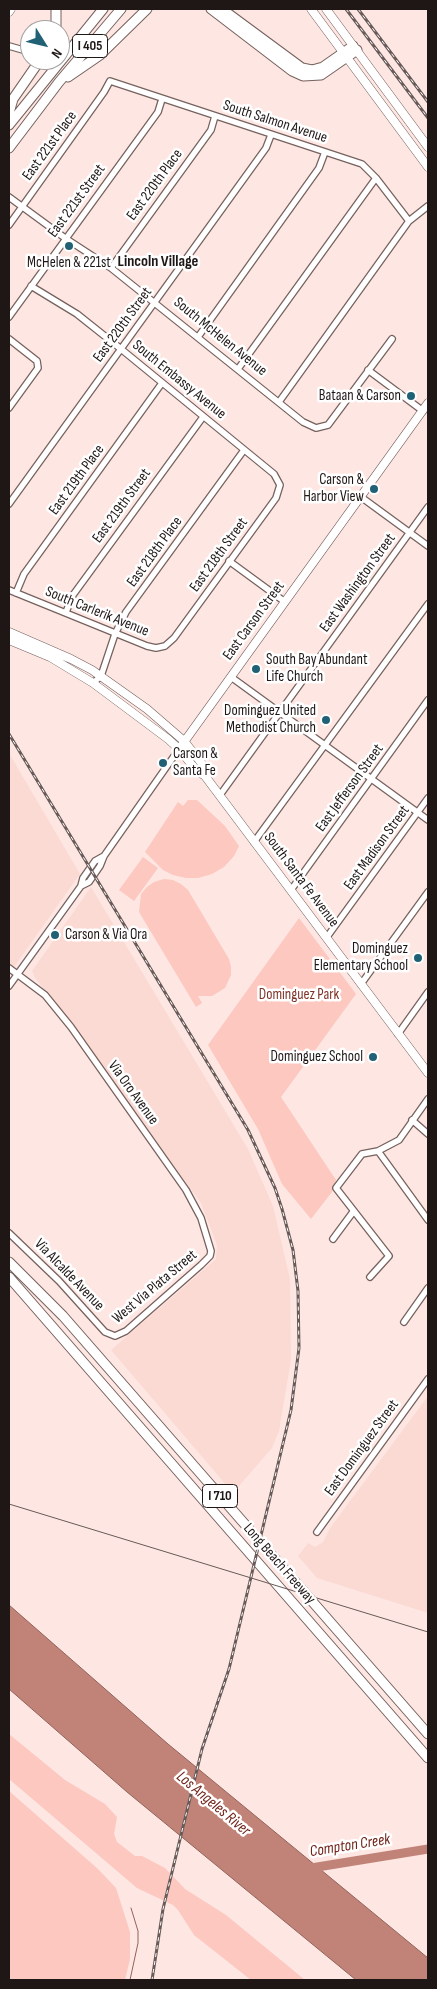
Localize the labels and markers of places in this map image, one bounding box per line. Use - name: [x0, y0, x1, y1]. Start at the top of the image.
- marker: McHelen & 221st: [63, 240, 75, 252]
- place label: McHelen & 221st: [27, 254, 111, 272]
- place label: Bataan & Carson: [319, 387, 401, 405]
- marker: Bataan & Carson: [405, 390, 417, 402]
- place label: Carson & Harbor View: [303, 471, 364, 506]
- marker: Carson & Harbor View: [368, 483, 380, 495]
- place label: South Bay Abundant Life Church: [266, 651, 368, 686]
- marker: South Bay Abundant Life Church: [250, 663, 262, 675]
- place label: Dominguez United Methodist Church: [224, 702, 316, 737]
- marker: Dominguez United Methodist Church: [320, 714, 332, 726]
- place label: Carson & Santa Fe: [173, 745, 218, 780]
- marker: Carson & Santa Fe: [157, 757, 169, 769]
- place label: Carson & Via Ora: [65, 926, 147, 944]
- marker: Carson & Via Ora: [49, 929, 61, 941]
- place label: Dominguez Elementary School: [314, 940, 408, 975]
- marker: Dominguez Elementary School: [412, 952, 424, 964]
- place label: Dominguez School: [270, 1048, 363, 1066]
- marker: Dominguez School: [367, 1051, 379, 1063]

